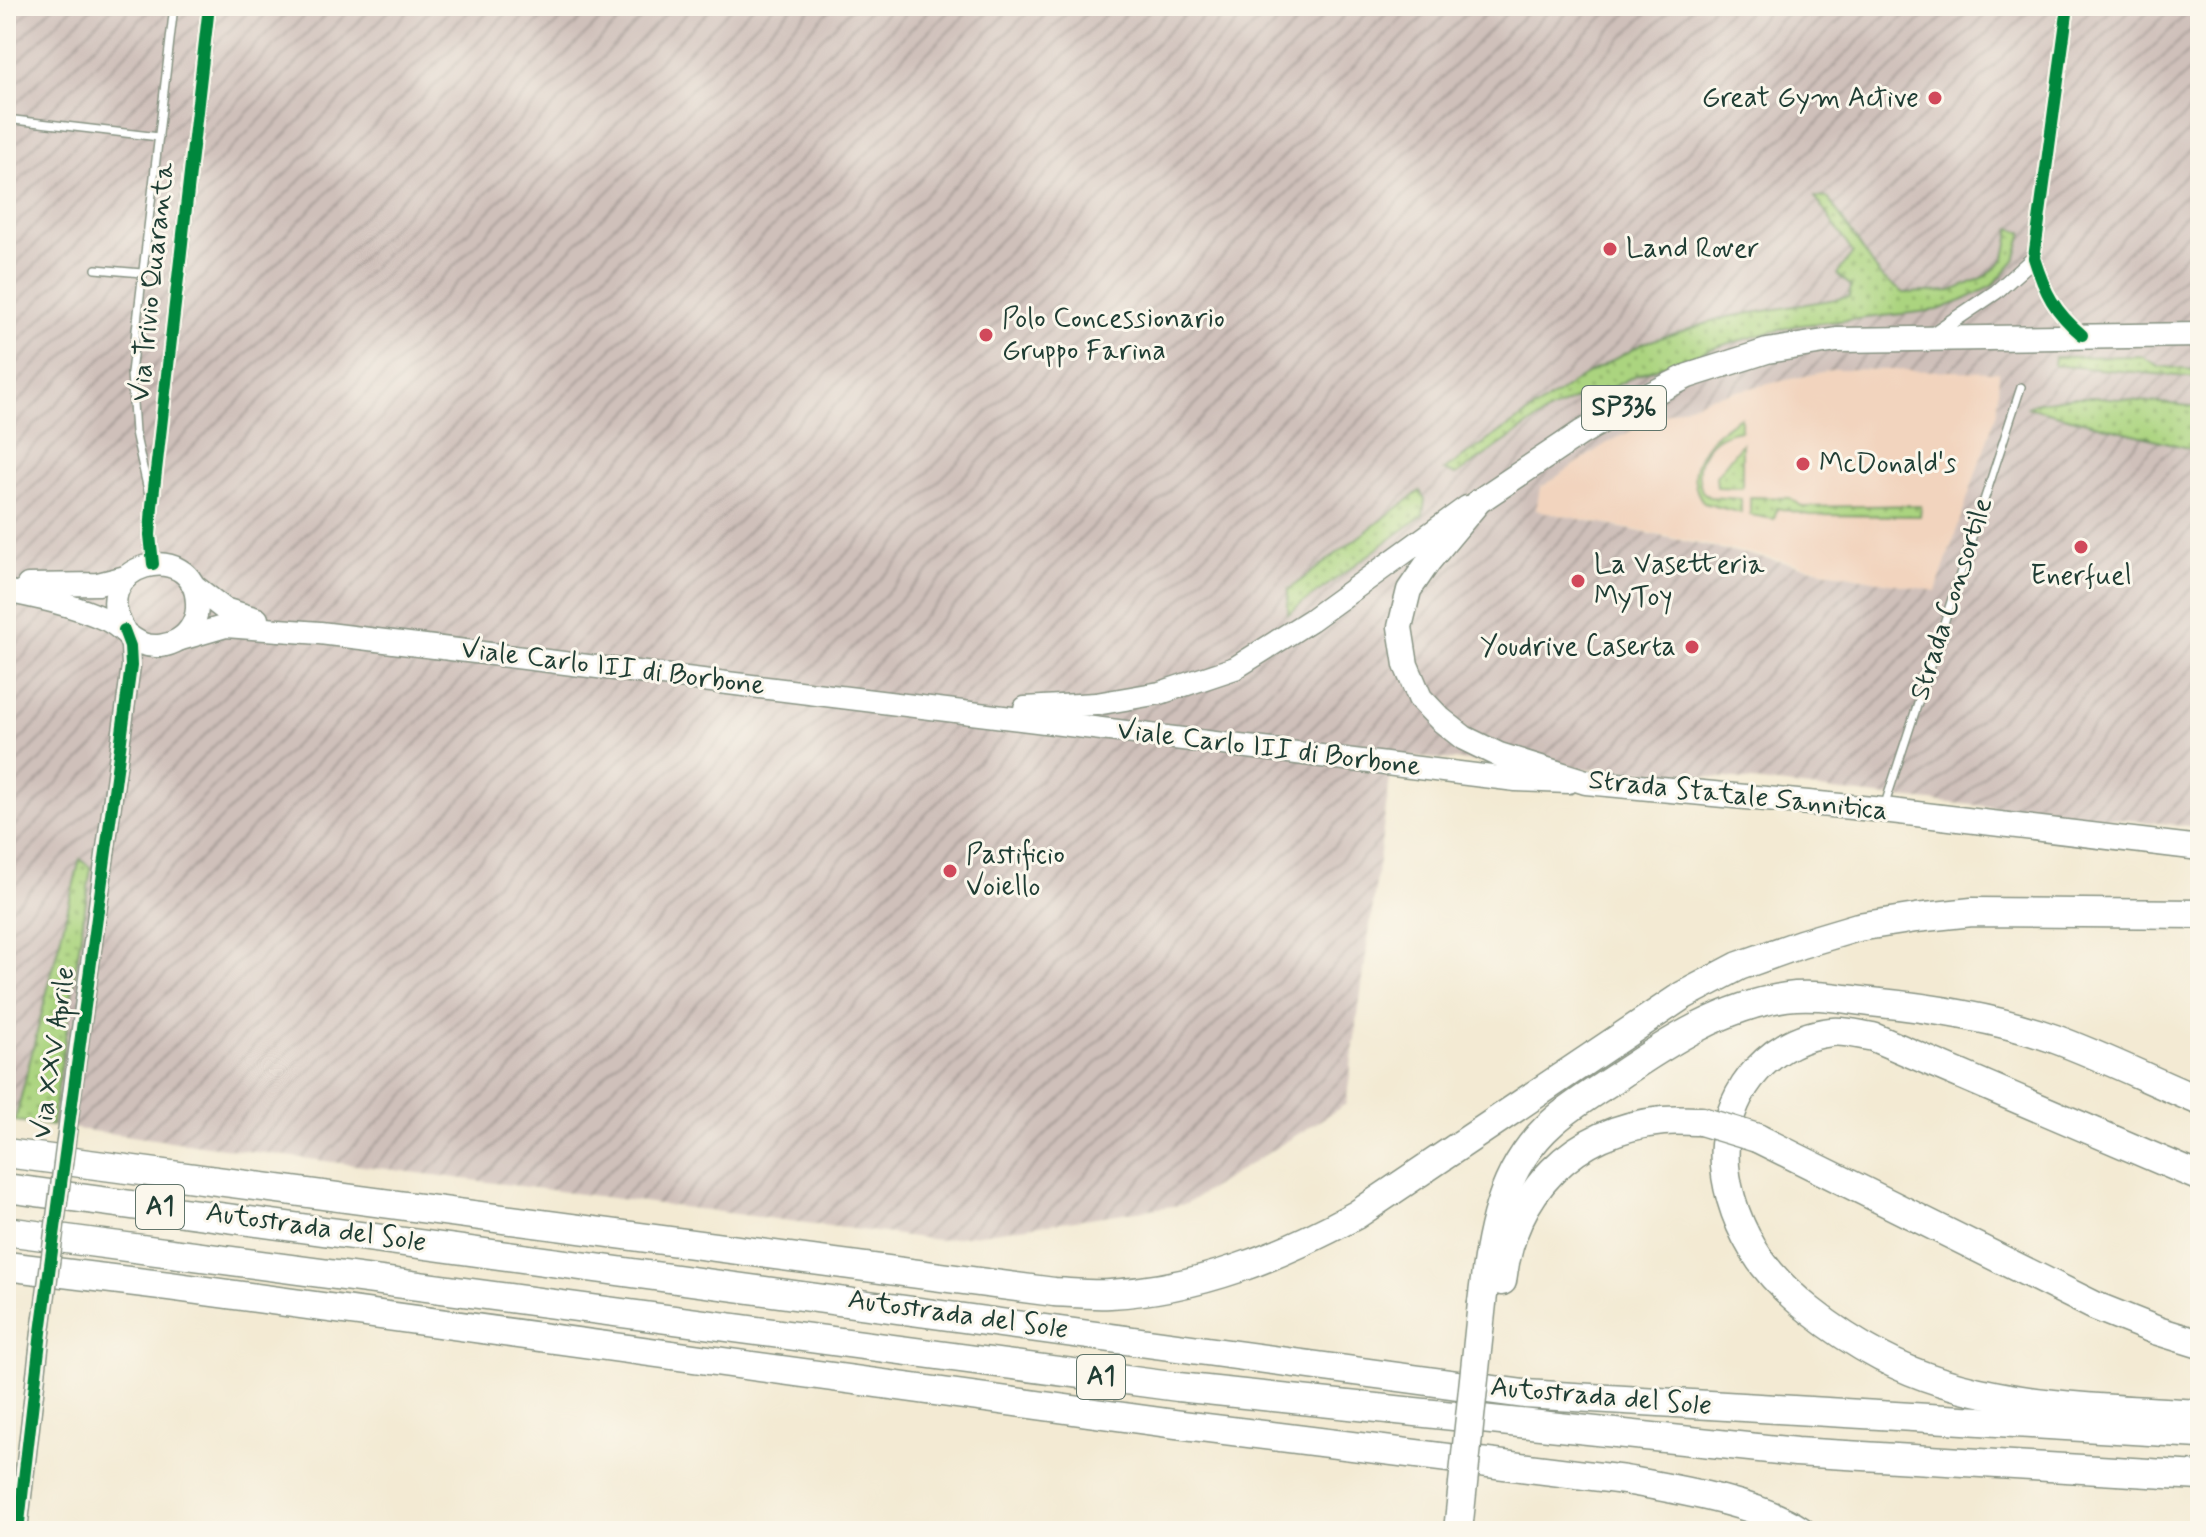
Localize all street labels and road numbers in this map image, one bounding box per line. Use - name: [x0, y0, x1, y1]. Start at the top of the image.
- street label: Via Trivio Quaranta: [122, 160, 184, 404]
- road number: SP336: [1582, 386, 1666, 430]
- street label: Strada Consortile: [1902, 493, 2002, 705]
- street label: Viale Carlo III di Borbone: [459, 631, 767, 705]
- street label: Viale Carlo III di Borbone: [1115, 712, 1423, 786]
- street label: Strada Statale Sannitica: [1587, 762, 1889, 830]
- street label: Via XXV Aprile: [24, 964, 87, 1142]
- road number: A1: [136, 1185, 184, 1229]
- street label: Autostrada del Sole: [203, 1194, 429, 1262]
- street label: Autostrada del Sole: [845, 1281, 1071, 1349]
- road number: A1: [1077, 1355, 1125, 1399]
- street label: Autostrada del Sole: [1489, 1369, 1713, 1425]

